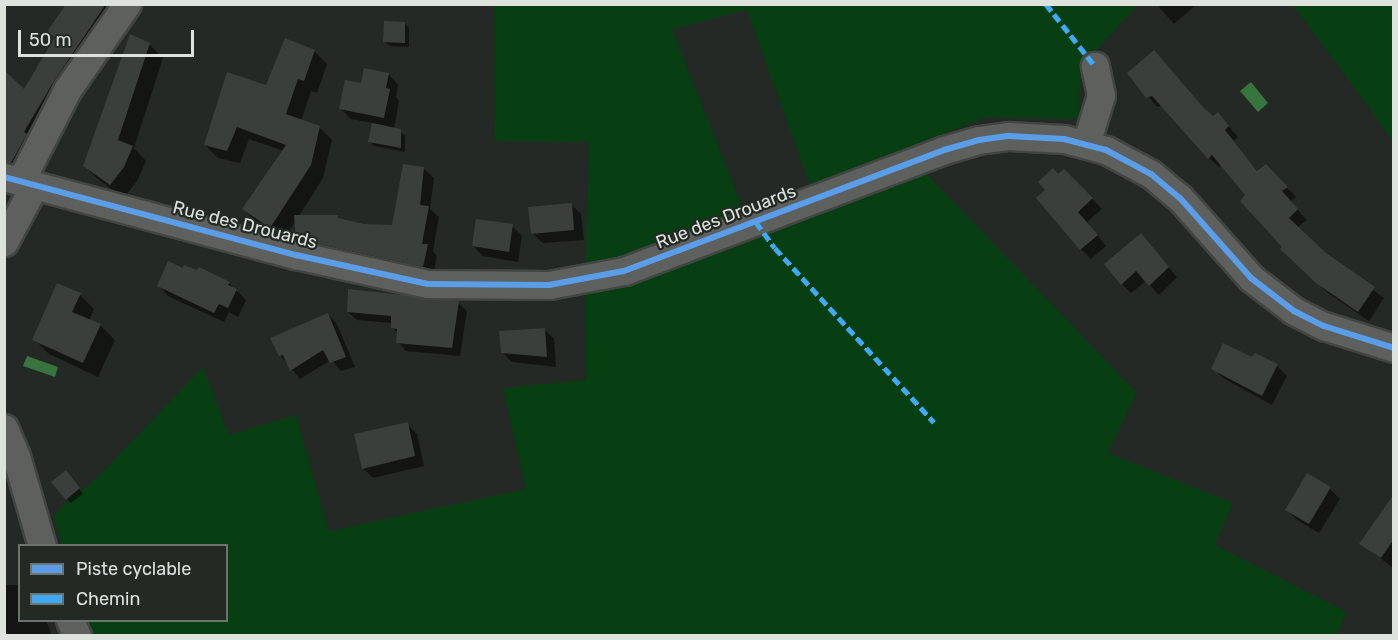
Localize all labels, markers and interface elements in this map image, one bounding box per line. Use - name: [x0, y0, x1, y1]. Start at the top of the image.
- scale bar: [21, 18, 196, 56]
- text: 50 m: [29, 29, 72, 51]
- street label: Rue des Drouards: [653, 180, 799, 254]
- street label: Rue des Drouards: [170, 197, 320, 253]
- legend: [18, 544, 228, 622]
- text: Piste cyclable: [76, 558, 191, 580]
- text: Chemin: [76, 588, 140, 610]

